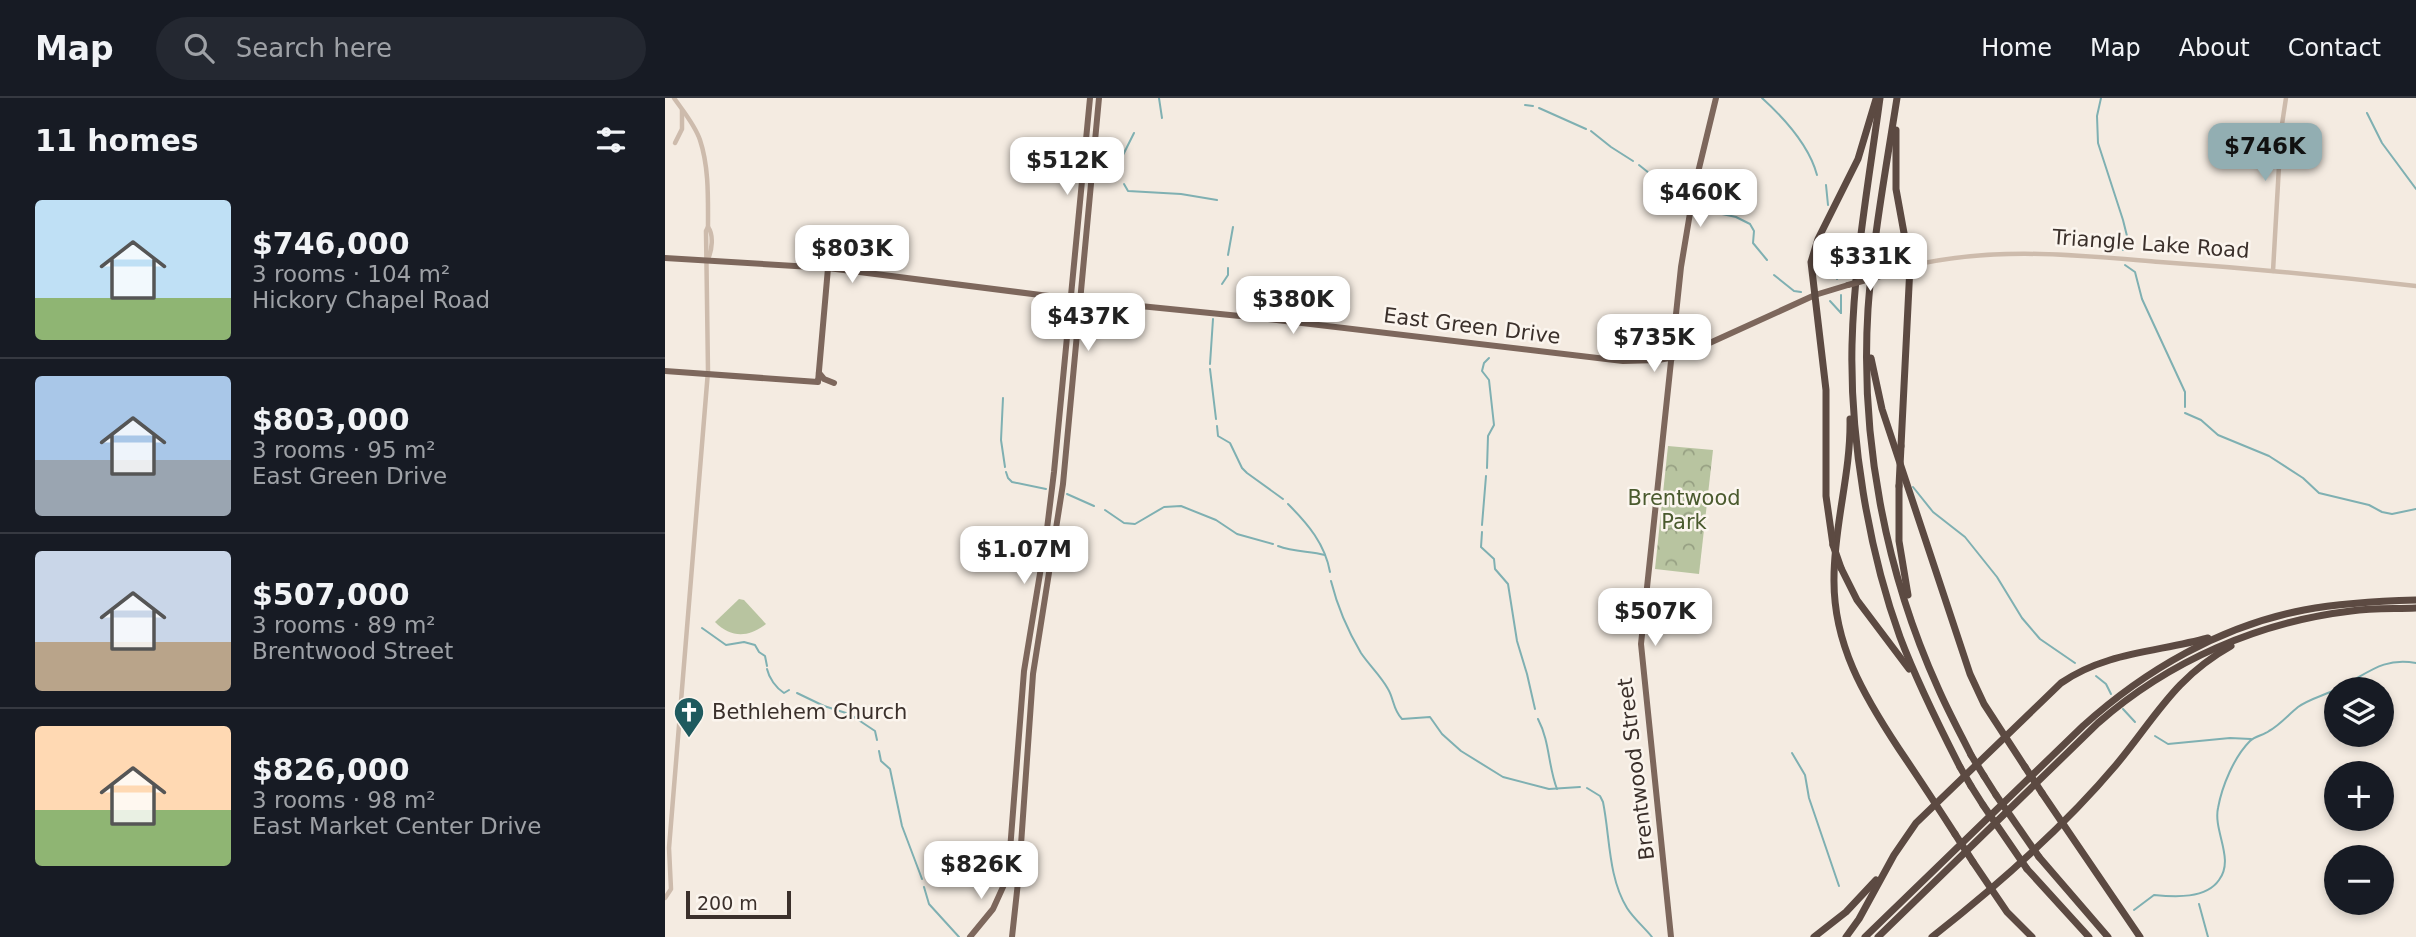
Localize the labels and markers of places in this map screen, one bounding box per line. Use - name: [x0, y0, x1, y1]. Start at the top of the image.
- pin: $746K: [2216, 123, 2314, 183]
- pin: $512K: [1018, 138, 1116, 197]
- pin: $460K: [1651, 170, 1749, 229]
- pin: $803K: [803, 226, 901, 285]
- pin: $331K: [1821, 234, 1919, 293]
- pin: $380K: [1244, 276, 1342, 336]
- pin: $437K: [1039, 294, 1137, 353]
- pin: $735K: [1605, 314, 1703, 374]
- pin: $1.07M: [967, 526, 1081, 586]
- pin: $507K: [1606, 588, 1704, 648]
- church icon: Bethlehem Church: [672, 695, 706, 739]
- place label: Bethlehem Church: [712, 700, 907, 724]
- pin: $826K: [932, 842, 1030, 901]

